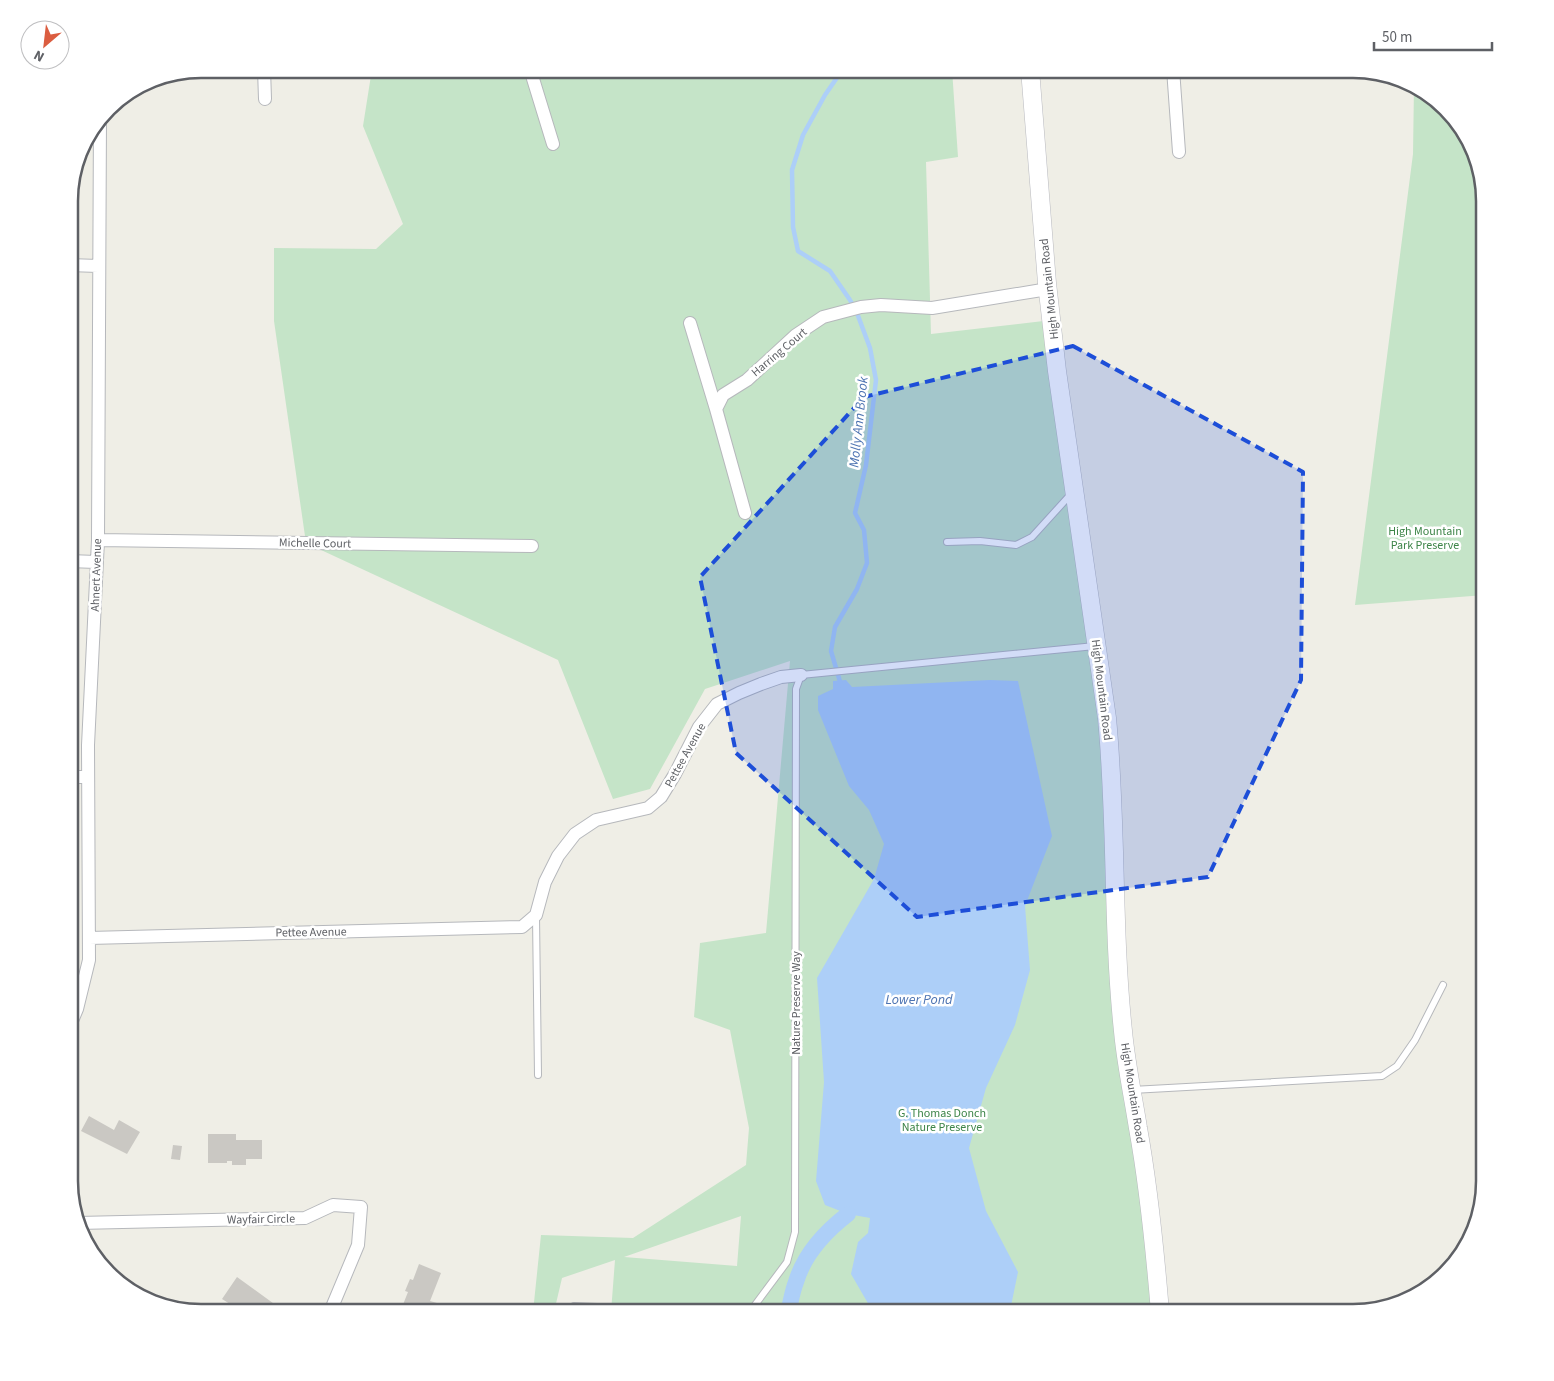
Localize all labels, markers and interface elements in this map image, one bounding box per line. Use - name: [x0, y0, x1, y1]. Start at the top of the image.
- north arrow: [20, 20, 70, 70]
- scale bar: [1374, 20, 1492, 52]
- text: 50 m: [1382, 27, 1412, 48]
- text: N: [31, 45, 48, 67]
- street label: High Mountain Road: [1036, 238, 1063, 340]
- street label: Harring Court: [748, 324, 811, 381]
- water label: Molly Ann Brook: [844, 375, 874, 469]
- park label: High Mountain Park Preserve: [1388, 523, 1462, 554]
- street label: Michelle Court: [279, 534, 351, 553]
- street label: Ahnert Avenue: [87, 538, 106, 612]
- street label: High Mountain Road: [1087, 639, 1116, 742]
- street label: Pettee Avenue: [661, 720, 710, 791]
- street label: Pettee Avenue: [275, 923, 347, 942]
- street label: Nature Preserve Way: [788, 951, 805, 1055]
- water label: Lower Pond: [885, 990, 953, 1010]
- street label: High Mountain Road: [1116, 1042, 1149, 1145]
- park label: G. Thomas Donch Nature Preserve: [898, 1105, 986, 1136]
- street label: Wayfair Circle: [227, 1210, 295, 1229]

